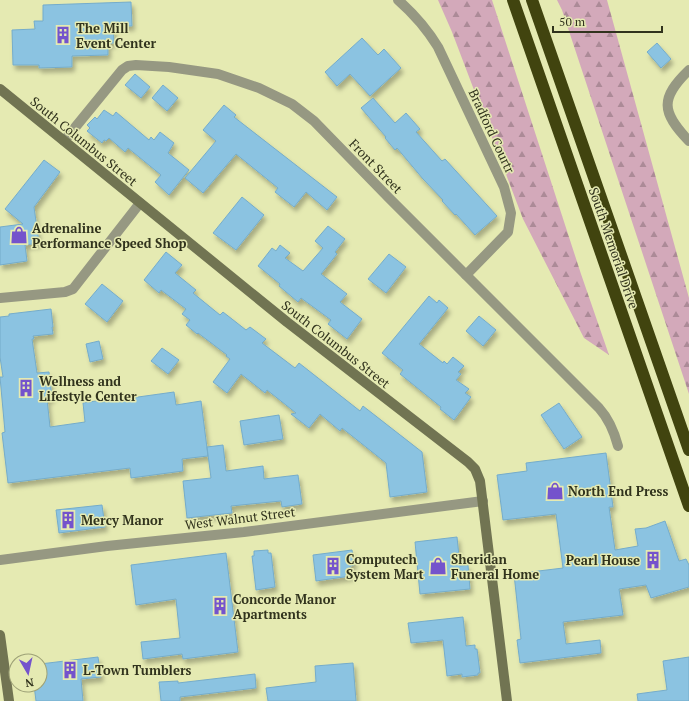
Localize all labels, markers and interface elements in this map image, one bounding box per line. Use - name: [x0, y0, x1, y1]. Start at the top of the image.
- scale bar: [553, 8, 662, 34]
- text: 50 m: [559, 14, 586, 29]
- place label: The Mill Event Center: [76, 19, 156, 52]
- building icon: The Mill Event Center: [53, 25, 73, 45]
- street label: Bradford Courtr: [465, 86, 519, 176]
- street label: South Columbus Street: [27, 92, 142, 190]
- street label: Front Street: [345, 135, 407, 197]
- street label: South Memorial Drive: [585, 185, 643, 311]
- place label: Adrenaline Performance Speed Shop: [32, 219, 186, 252]
- shop icon: Adrenaline Performance Speed Shop: [9, 225, 29, 245]
- street label: South Columbus Street: [278, 296, 394, 392]
- place label: Wellness and Lifestyle Center: [39, 372, 137, 405]
- building icon: Wellness and Lifestyle Center: [16, 378, 36, 398]
- shop icon: North End Press: [545, 481, 565, 501]
- place label: North End Press: [568, 482, 668, 500]
- street label: West Walnut Street: [184, 502, 296, 534]
- building icon: Mercy Manor: [58, 510, 78, 530]
- place label: Mercy Manor: [81, 511, 164, 529]
- place label: Computech System Mart: [346, 550, 425, 583]
- place label: Sheridan Funeral Home: [451, 550, 539, 583]
- building icon: Pearl House: [643, 550, 663, 570]
- place label: Pearl House: [566, 551, 640, 569]
- building icon: Computech System Mart: [323, 556, 343, 576]
- shop icon: Sheridan Funeral Home: [428, 556, 448, 576]
- place label: Concorde Manor Apartments: [233, 590, 336, 623]
- building icon: Concorde Manor Apartments: [210, 596, 230, 616]
- north arrow: [8, 653, 48, 693]
- building icon: L-Town Tumblers: [60, 660, 80, 680]
- place label: L-Town Tumblers: [83, 661, 191, 679]
- text: N: [24, 675, 35, 691]

